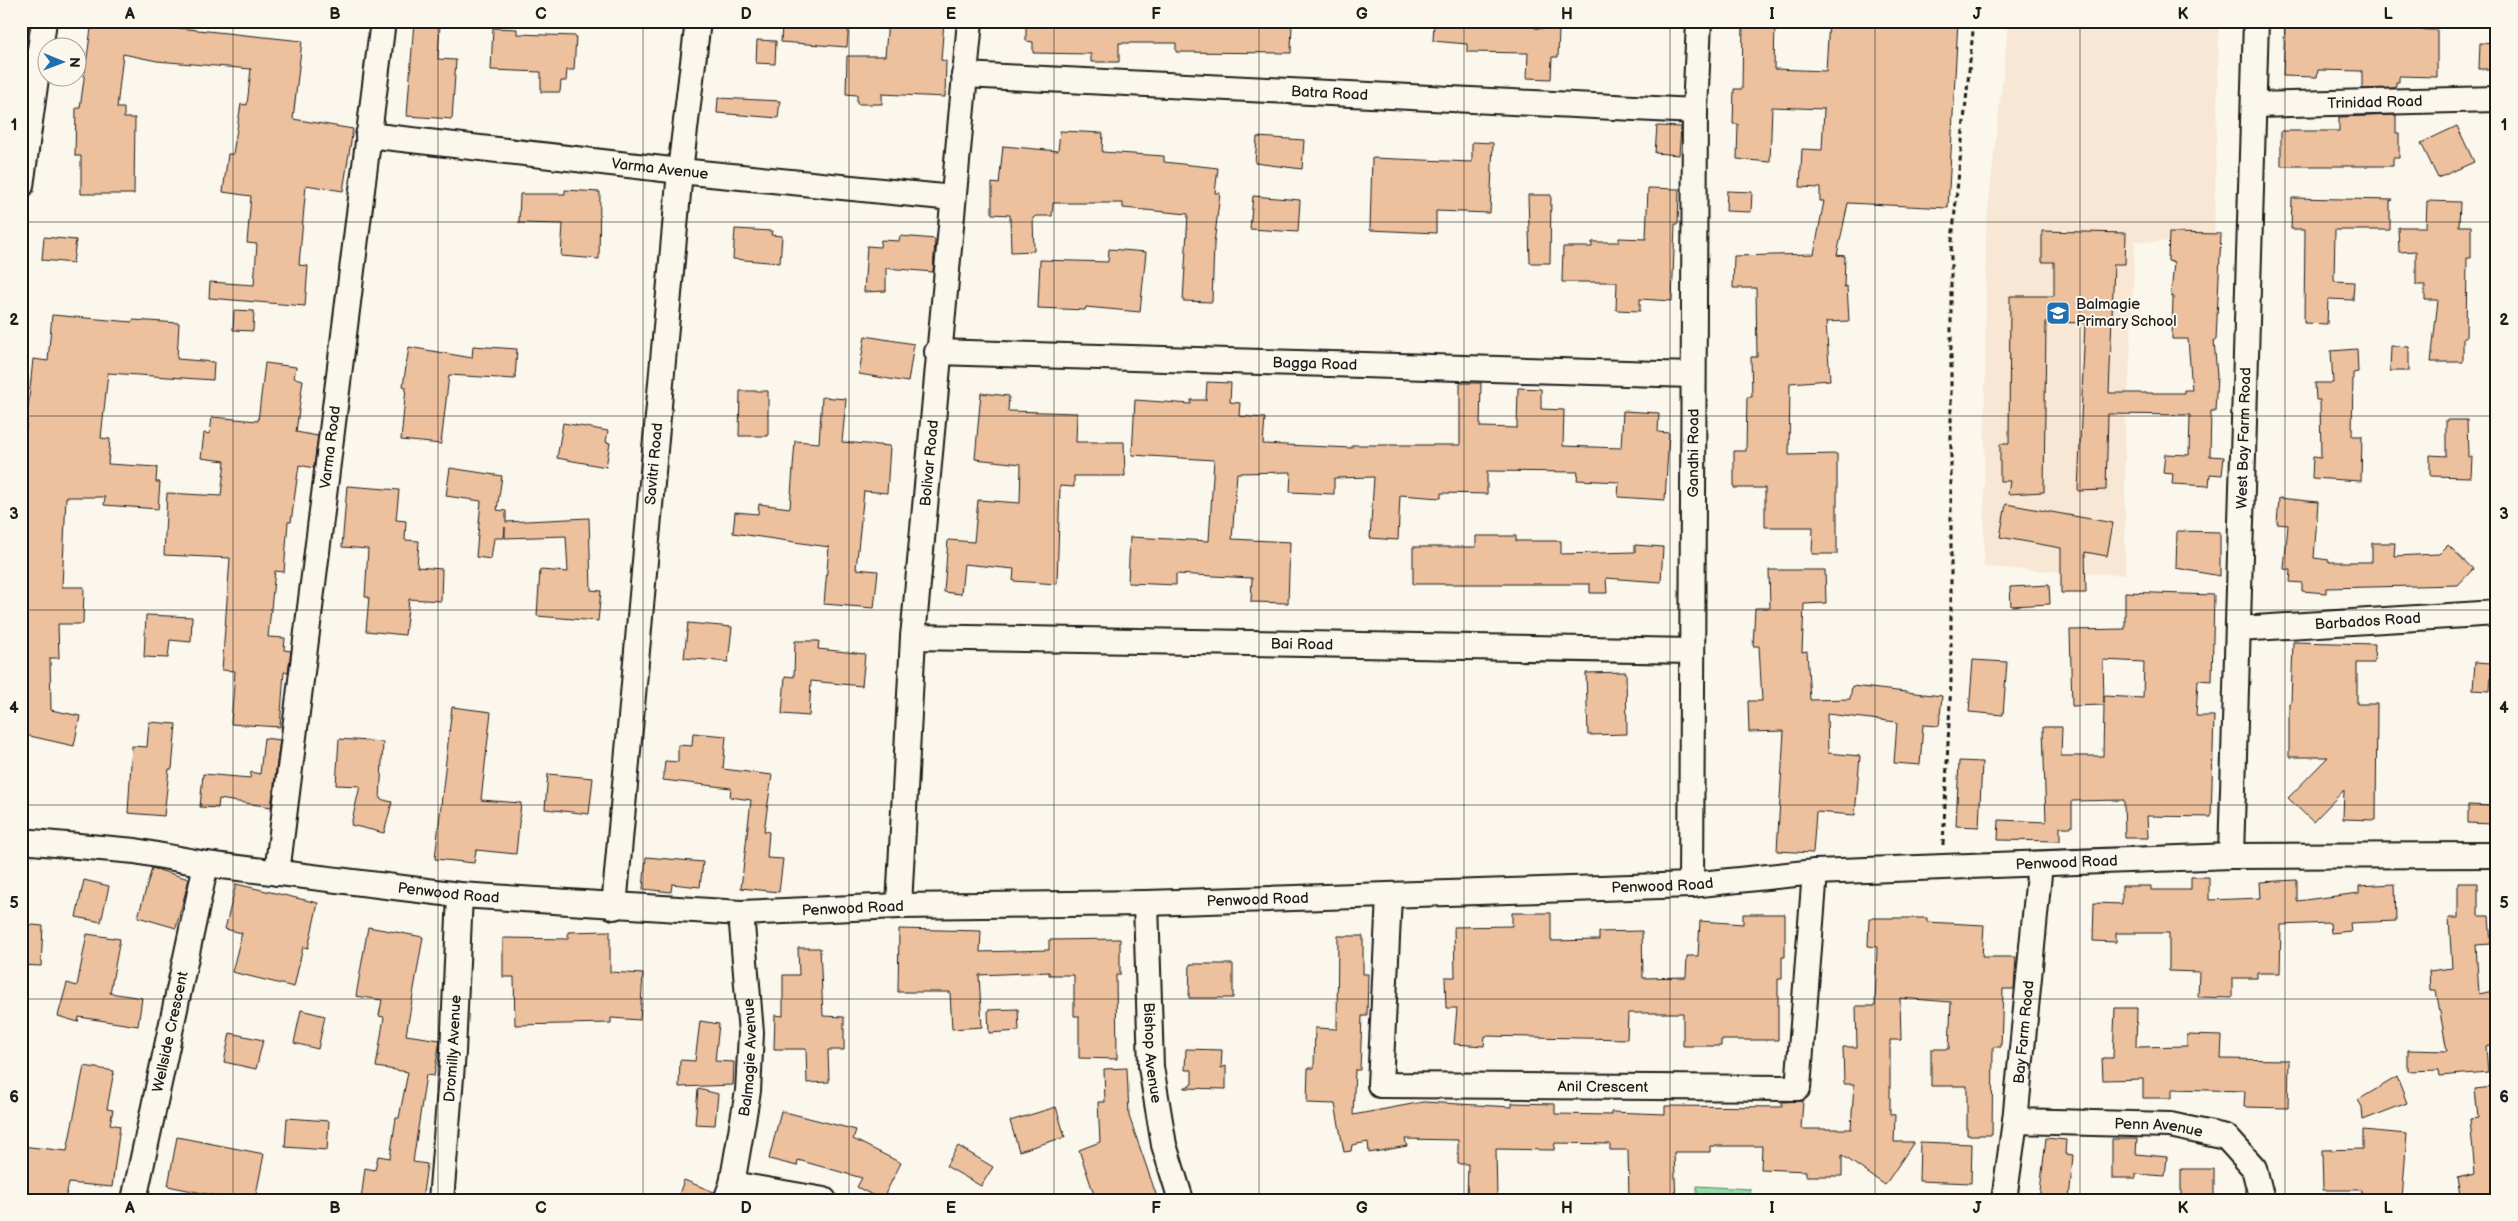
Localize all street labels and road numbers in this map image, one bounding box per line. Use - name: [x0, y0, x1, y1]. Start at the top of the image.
- street label: Batra Road: [1290, 82, 1369, 104]
- street label: Trinidad Road: [2327, 91, 2423, 113]
- street label: Varma Avenue: [611, 154, 710, 183]
- street label: Bagga Road: [1272, 353, 1358, 374]
- street label: West Bay Farm Road: [2232, 367, 2255, 509]
- street label: Varma Road: [315, 405, 345, 490]
- street label: Gandhi Road: [1684, 408, 1703, 498]
- street label: Bolivar Road: [916, 419, 943, 507]
- street label: Savitri Road: [641, 422, 667, 506]
- street label: Barbados Road: [2314, 608, 2421, 634]
- street label: Bai Road: [1270, 634, 1333, 654]
- street label: Penwood Road: [2015, 851, 2118, 874]
- street label: Penwood Road: [1611, 873, 1714, 897]
- street label: Penwood Road: [397, 878, 500, 907]
- street label: Penwood Road: [1206, 888, 1309, 910]
- street label: Penwood Road: [801, 896, 904, 920]
- street label: Wellside Crescent: [148, 969, 192, 1094]
- street label: Bay Farm Road: [2009, 980, 2038, 1085]
- street label: Dromilly Avenue: [439, 994, 465, 1103]
- street label: Balmagie Avenue: [734, 997, 761, 1118]
- street label: Bishop Avenue: [1140, 1002, 1166, 1105]
- street label: Anil Crescent: [1557, 1077, 1649, 1096]
- street label: Penn Avenue: [2114, 1114, 2205, 1141]

